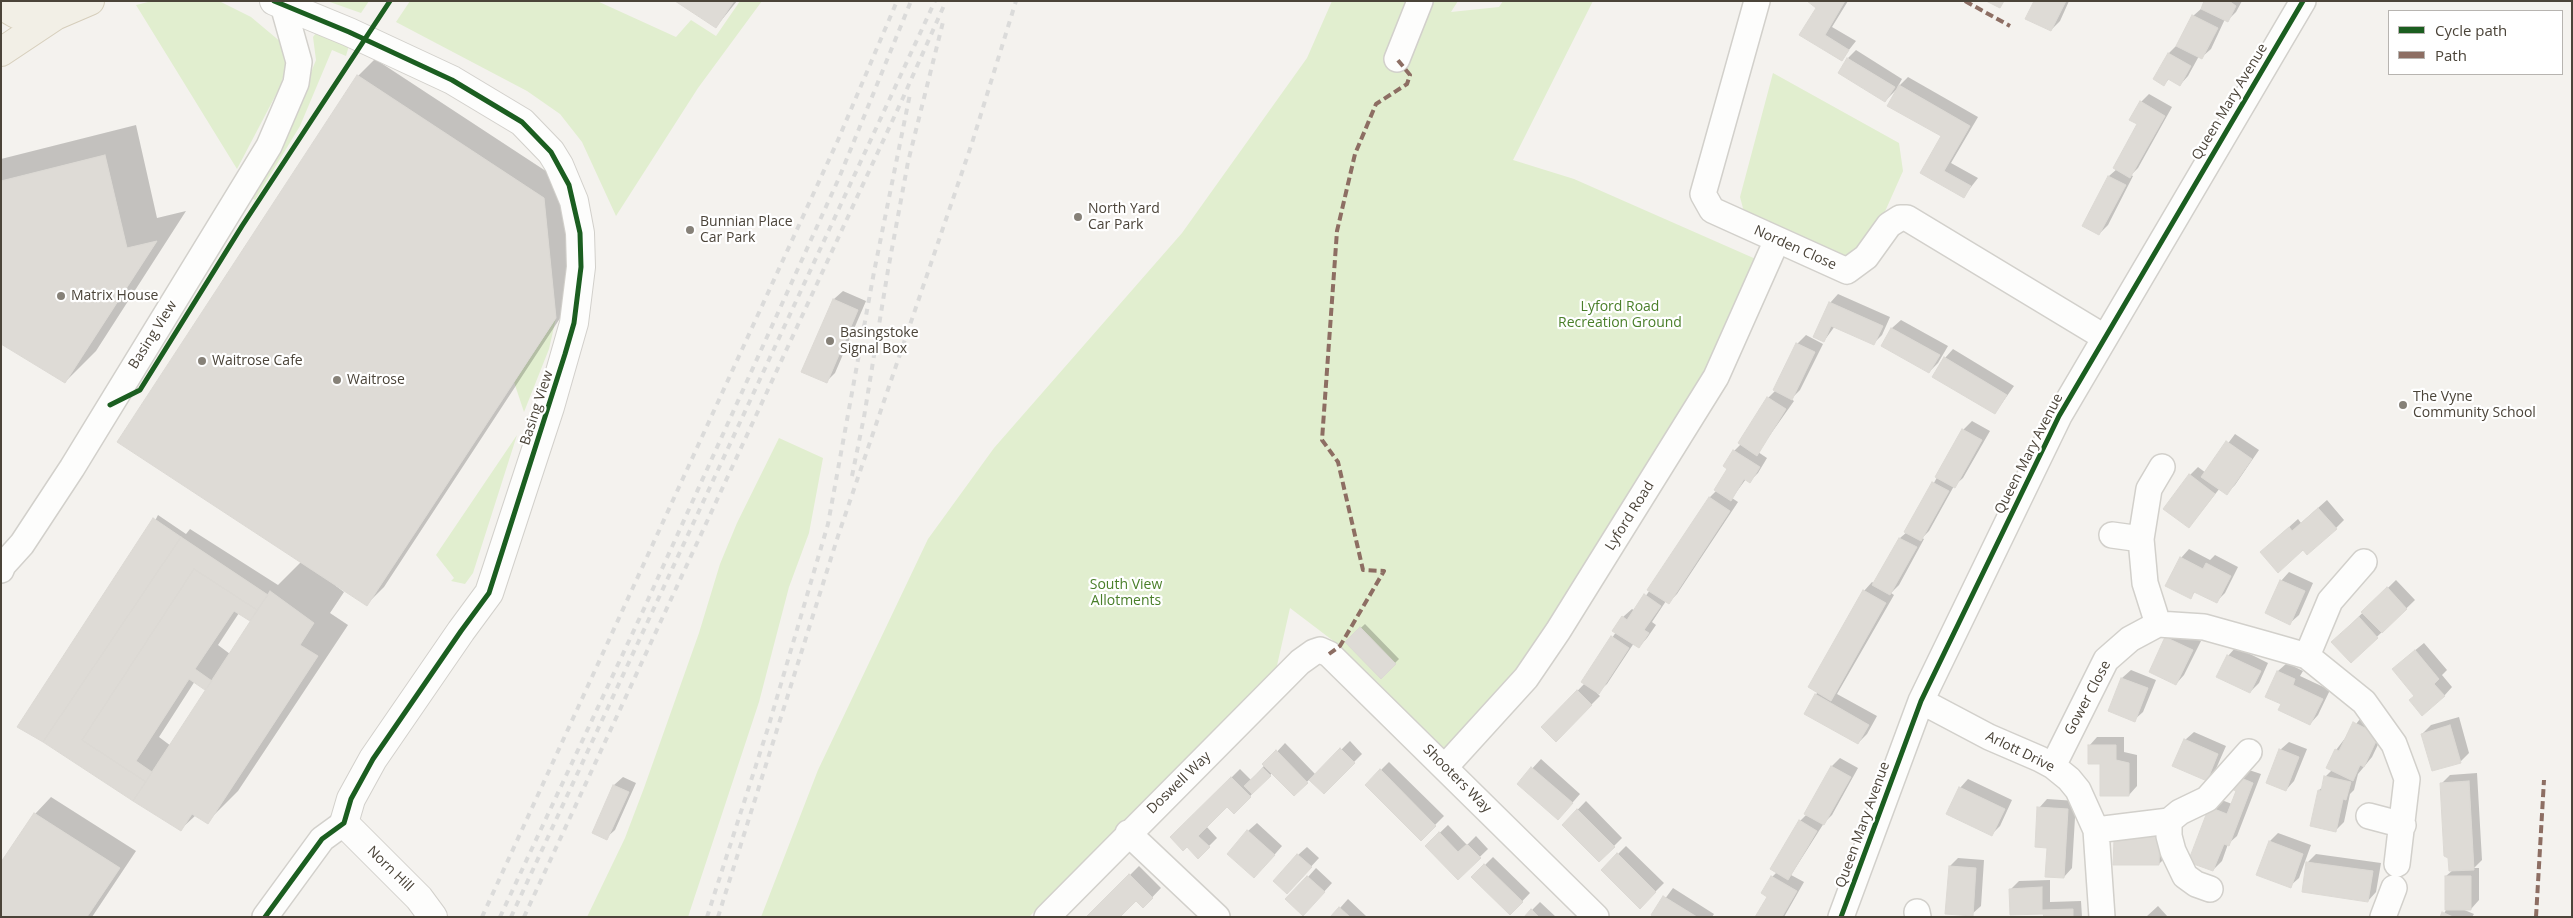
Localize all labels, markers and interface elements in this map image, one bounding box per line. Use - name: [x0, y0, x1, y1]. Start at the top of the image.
- legend: [2388, 10, 2563, 75]
- text: Cycle path: [2435, 20, 2507, 40]
- street label: Queen Mary Avenue: [2189, 41, 2271, 163]
- text: Path: [2435, 45, 2467, 65]
- place label: North Yard Car Park: [1088, 201, 1160, 233]
- marker: North Yard Car Park: [1072, 211, 1084, 223]
- place label: Bunnian Place Car Park: [700, 214, 793, 246]
- street label: Norden Close: [1751, 222, 1839, 274]
- marker: Bunnian Place Car Park: [684, 224, 696, 236]
- place label: Matrix House: [71, 288, 158, 304]
- marker: Matrix House: [55, 290, 67, 302]
- street label: Basing View: [125, 298, 181, 372]
- park label: Lyford Road Recreation Ground: [1558, 299, 1682, 332]
- place label: Basingstoke Signal Box: [840, 325, 919, 358]
- marker: Basingstoke Signal Box: [824, 335, 836, 347]
- place label: Waitrose Cafe: [212, 353, 303, 369]
- marker: Waitrose Cafe: [196, 355, 208, 367]
- street label: Basing View: [517, 369, 557, 447]
- place label: Waitrose: [347, 372, 405, 388]
- marker: Waitrose: [331, 374, 343, 386]
- place label: The Vyne Community School: [2413, 389, 2536, 422]
- street label: Queen Mary Avenue: [1991, 391, 2067, 517]
- marker: The Vyne Community School: [2397, 399, 2409, 411]
- street label: Lyford Road: [1602, 478, 1658, 554]
- park label: South View Allotments: [1090, 577, 1162, 610]
- street label: Gower Close: [2061, 658, 2115, 738]
- street label: Arlott Drive: [1983, 728, 2057, 776]
- street label: Shooters Way: [1419, 741, 1495, 817]
- street label: Doswell Way: [1144, 748, 1214, 818]
- street label: Queen Mary Avenue: [1832, 760, 1894, 890]
- street label: Norn Hill: [363, 843, 417, 895]

